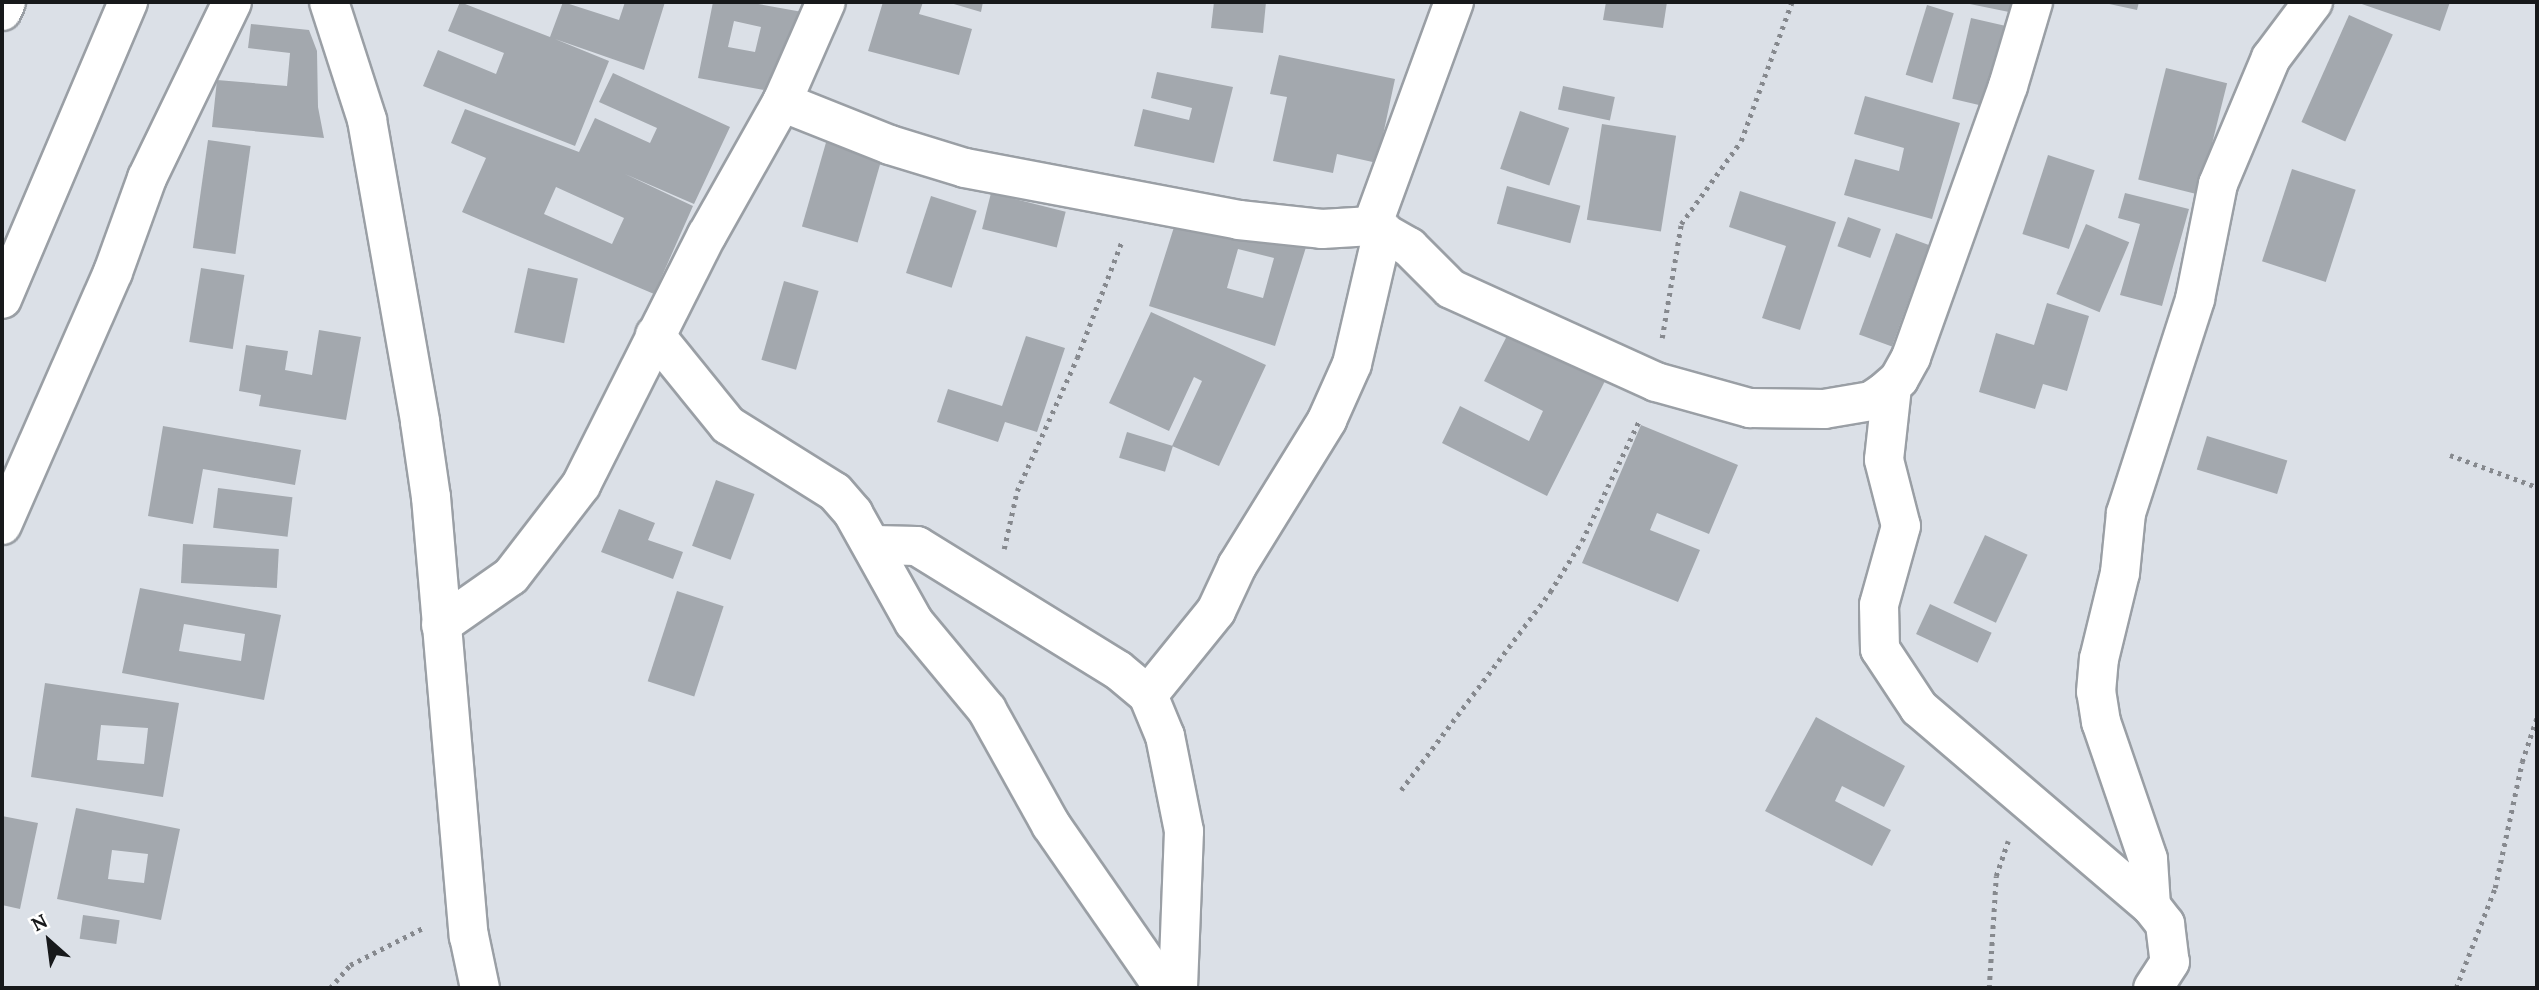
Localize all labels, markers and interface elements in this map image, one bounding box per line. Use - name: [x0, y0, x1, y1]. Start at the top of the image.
- north arrow: [14, 906, 84, 976]
- text: N: [27, 908, 51, 937]

